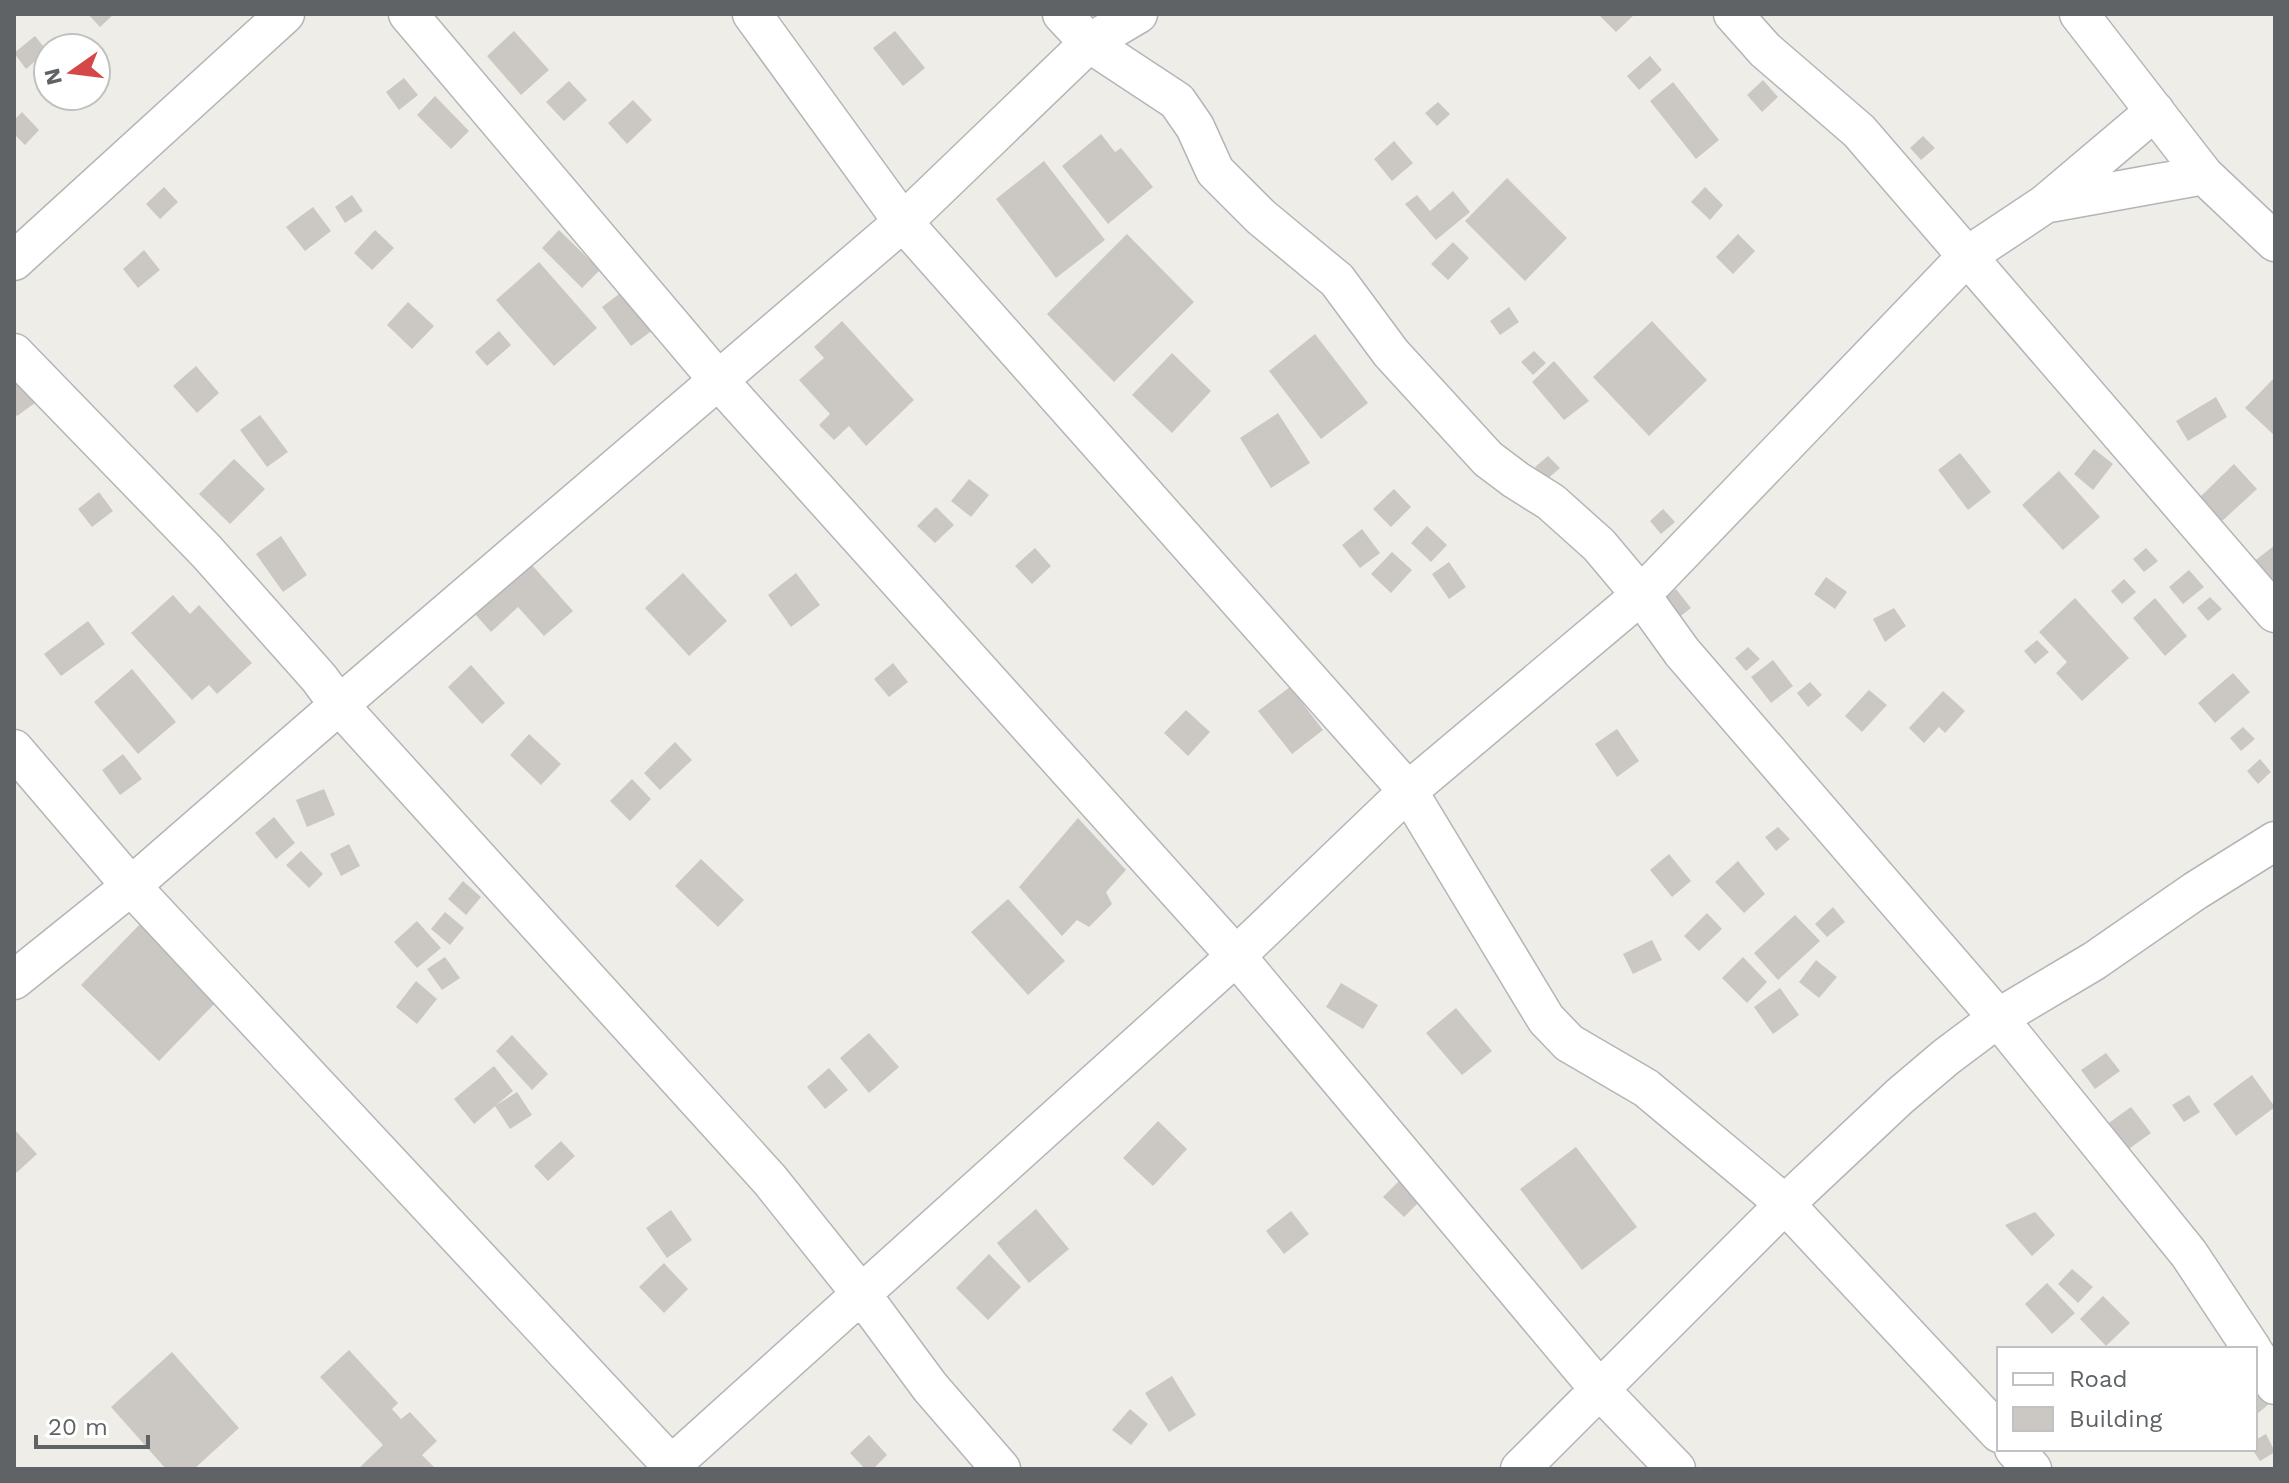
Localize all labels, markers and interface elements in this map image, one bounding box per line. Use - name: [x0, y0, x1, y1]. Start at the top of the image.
- north arrow: [32, 32, 112, 112]
- text: N: [39, 66, 67, 88]
- legend: [1997, 1347, 2257, 1451]
- text: Road: [2069, 1365, 2128, 1393]
- scale bar: [36, 1399, 148, 1449]
- text: Building: [2069, 1405, 2162, 1433]
- text: 20 m: [48, 1413, 108, 1441]

